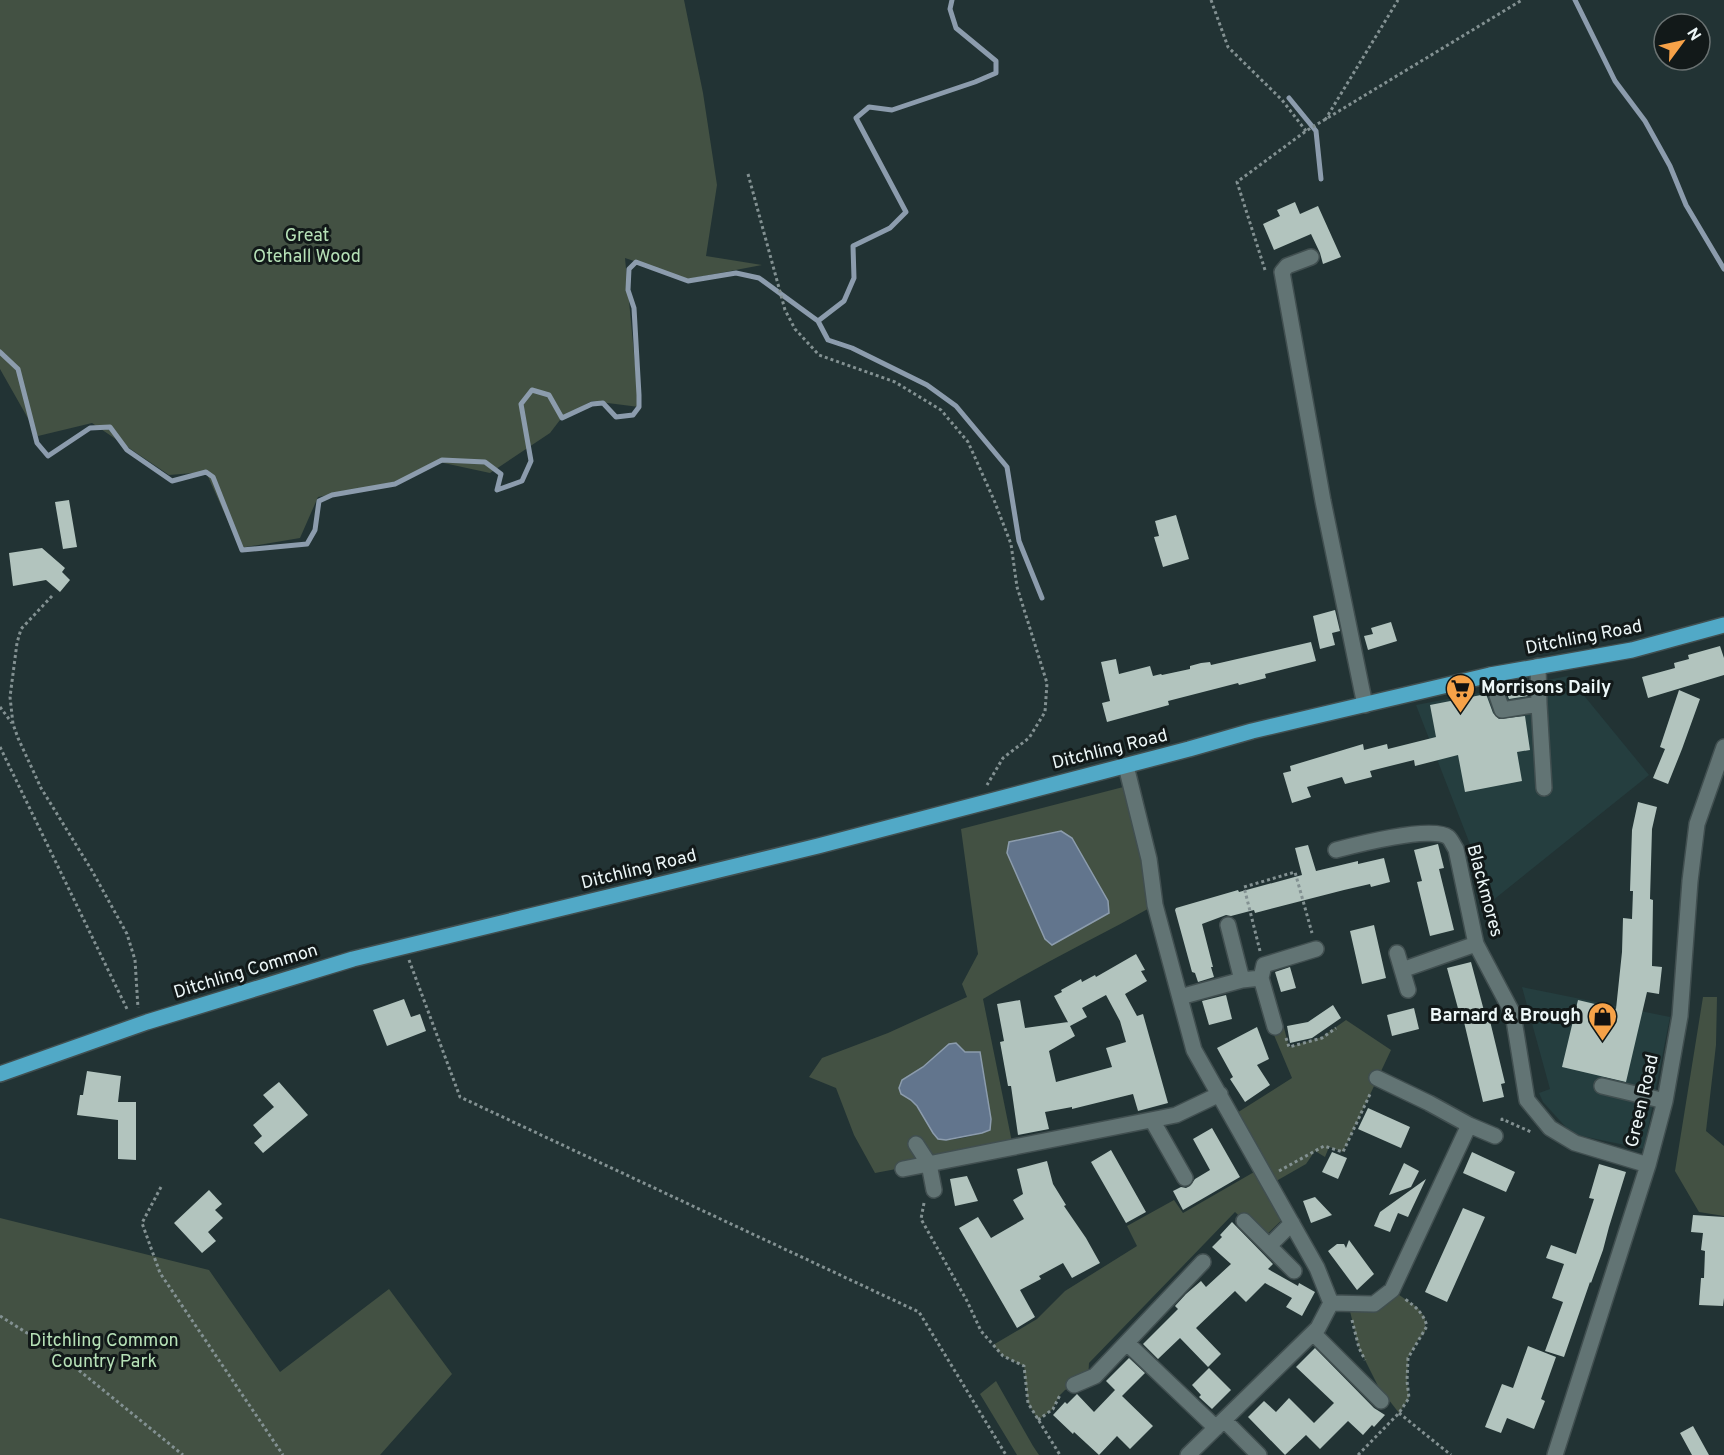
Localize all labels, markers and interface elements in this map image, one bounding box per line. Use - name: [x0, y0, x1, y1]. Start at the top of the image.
- north arrow: [1652, 12, 1712, 72]
- text: N: [1681, 25, 1704, 45]
- park label: Great Otehall Wood: [253, 225, 361, 269]
- street label: Ditchling Road: [1524, 615, 1644, 661]
- supermarket icon: Morrisons Daily: [1444, 672, 1476, 714]
- place label: Morrisons Daily: [1481, 677, 1611, 700]
- street label: Ditchling Road: [1050, 725, 1170, 775]
- street label: Blackmores: [1461, 842, 1507, 940]
- street label: Ditchling Road: [579, 845, 699, 895]
- street label: Ditchling Common: [171, 939, 321, 1005]
- shop icon: Barnard & Brough: [1586, 1000, 1618, 1042]
- place label: Barnard & Brough: [1430, 1005, 1581, 1028]
- street label: Green Road: [1621, 1052, 1665, 1150]
- park label: Ditchling Common Country Park: [29, 1330, 179, 1374]

